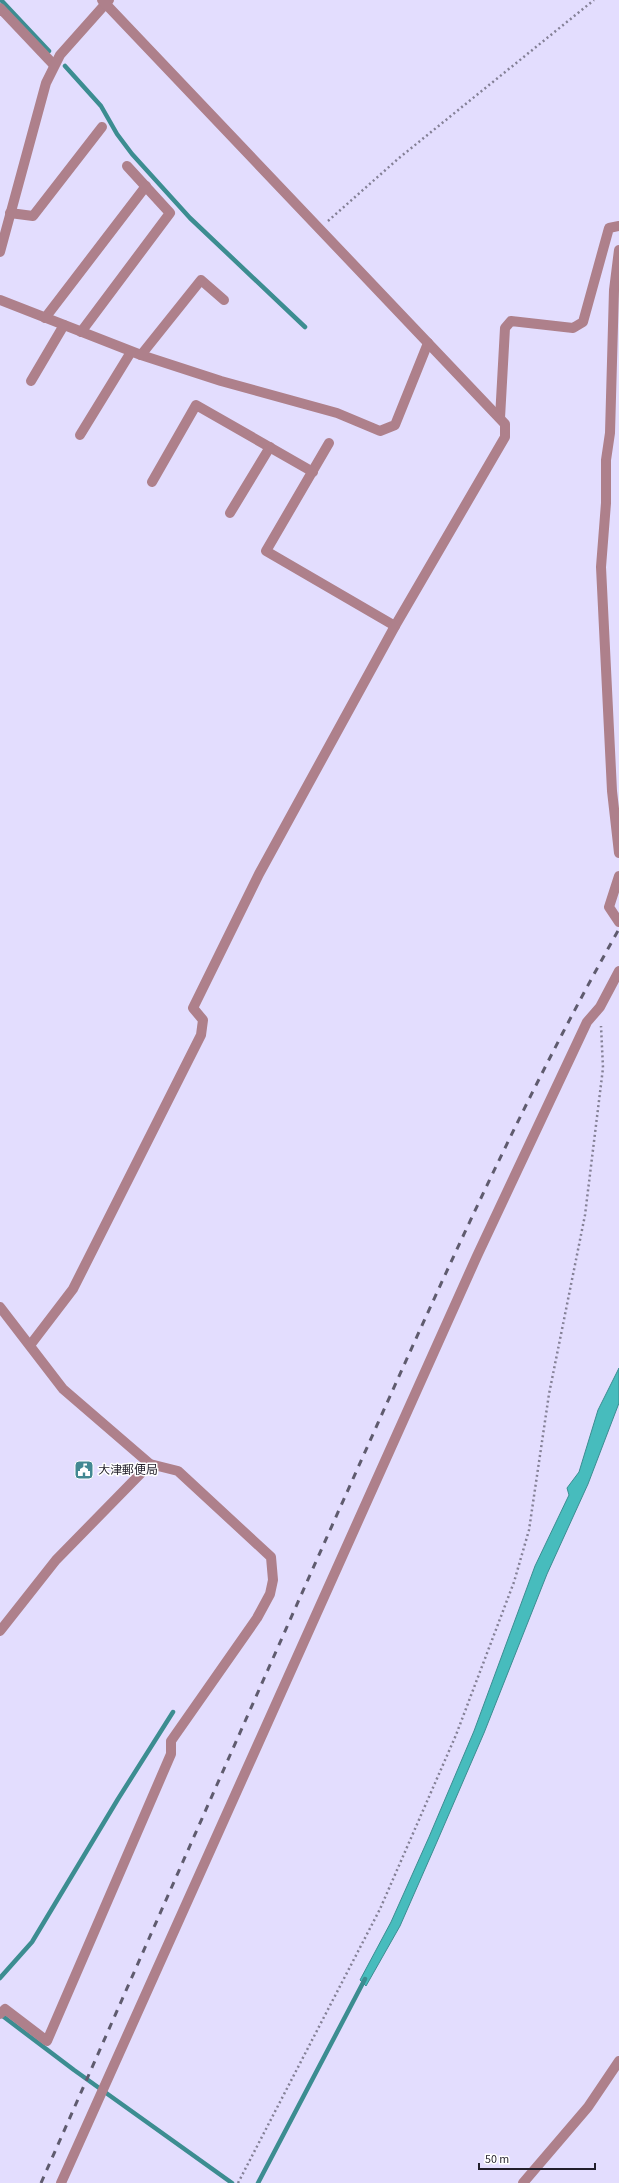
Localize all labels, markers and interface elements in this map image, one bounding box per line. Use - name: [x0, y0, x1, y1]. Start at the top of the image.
- public building icon: 大津郵便局: [73, 1459, 95, 1481]
- place label: 大津郵便局: [98, 1462, 158, 1479]
- scale bar: [479, 2145, 595, 2171]
- text: 50 m: [485, 2151, 509, 2168]

